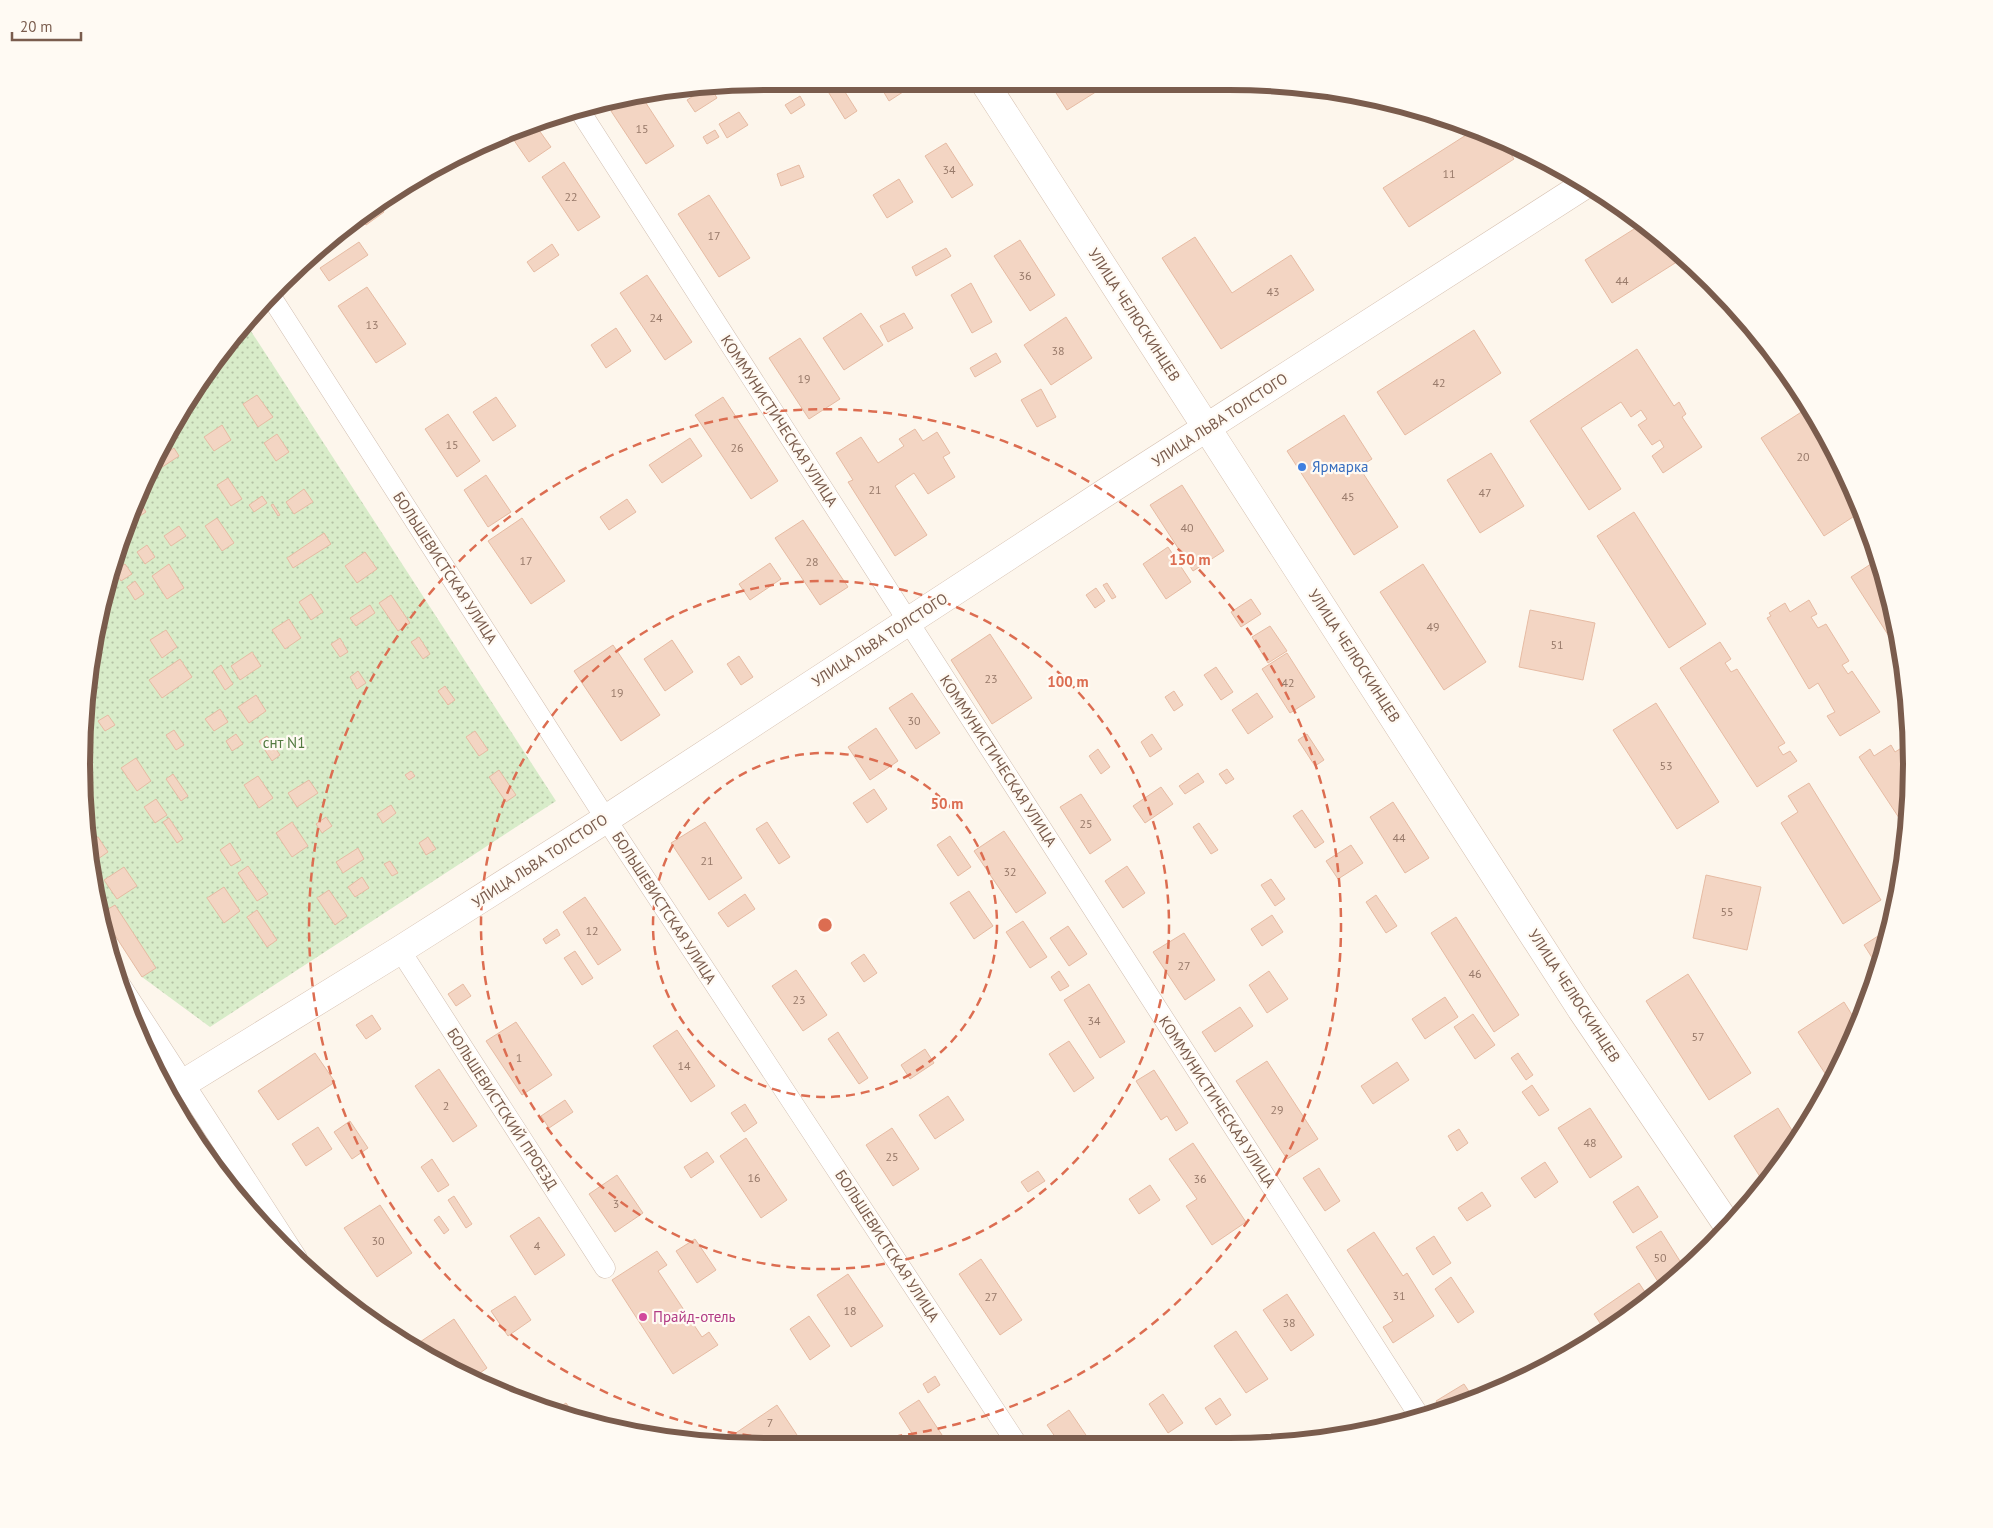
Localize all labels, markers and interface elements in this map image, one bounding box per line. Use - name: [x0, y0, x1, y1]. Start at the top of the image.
- scale bar: [12, 10, 81, 42]
- text: 20 m: [20, 17, 53, 36]
- house number: 15: [635, 121, 649, 136]
- house number: 34: [942, 162, 956, 177]
- house number: 11: [1442, 166, 1456, 181]
- house number: 22: [564, 189, 578, 204]
- house number: 17: [707, 228, 721, 243]
- street label: УЛИЦА ЧЕЛЮСКИНЦЕВ: [1084, 245, 1185, 385]
- house number: 36: [1018, 268, 1032, 283]
- house number: 44: [1615, 273, 1629, 288]
- house number: 43: [1266, 284, 1280, 299]
- house number: 24: [649, 310, 663, 325]
- house number: 13: [365, 317, 379, 332]
- street label: КОММУНИСТИЧЕСКАЯ УЛИЦА: [717, 331, 842, 510]
- house number: 38: [1051, 343, 1065, 358]
- street label: УЛИЦА ЛЬВА ТОЛСТОГО: [1148, 369, 1291, 471]
- house number: 19: [797, 371, 811, 386]
- house number: 42: [1432, 375, 1446, 390]
- house number: 15: [445, 437, 459, 452]
- house number: 26: [730, 440, 744, 455]
- house number: 20: [1796, 449, 1810, 464]
- place label: Ярмарка: [1312, 457, 1369, 476]
- marker: Ярмарка: [1296, 461, 1308, 473]
- house number: 21: [868, 482, 882, 497]
- house number: 47: [1478, 485, 1492, 500]
- street label: БОЛЬШЕВИСТСКАЯ УЛИЦА: [389, 488, 502, 647]
- house number: 45: [1341, 489, 1355, 504]
- house number: 40: [1180, 520, 1194, 535]
- text: 150 m: [1169, 550, 1211, 569]
- house number: 17: [519, 553, 533, 568]
- house number: 28: [805, 554, 819, 569]
- street label: УЛИЦА ЧЕЛЮСКИНЦЕВ: [1304, 586, 1405, 726]
- street label: УЛИЦА ЛЬВА ТОЛСТОГО: [808, 589, 951, 691]
- house number: 49: [1426, 619, 1440, 634]
- house number: 51: [1550, 637, 1564, 652]
- street label: КОММУНИСТИЧЕСКАЯ УЛИЦА: [936, 671, 1061, 850]
- house number: 23: [984, 671, 998, 686]
- text: 100 m: [1047, 672, 1089, 691]
- house number: 42: [1281, 675, 1295, 690]
- house number: 19: [610, 685, 624, 700]
- house number: 30: [907, 713, 921, 728]
- park label: снт N1: [263, 733, 305, 752]
- house number: 53: [1659, 758, 1673, 773]
- text: 50 m: [931, 794, 963, 813]
- street label: УЛИЦА ЛЬВА ТОЛСТОГО: [468, 810, 611, 912]
- house number: 25: [1079, 816, 1093, 831]
- street label: БОЛЬШЕВИСТСКАЯ УЛИЦА: [608, 828, 721, 987]
- house number: 44: [1392, 830, 1406, 845]
- house number: 21: [700, 853, 714, 868]
- house number: 32: [1003, 864, 1017, 879]
- house number: 55: [1720, 904, 1734, 919]
- centre of rings: [816, 916, 834, 934]
- house number: 12: [585, 923, 599, 938]
- street label: УЛИЦА ЧЕЛЮСКИНЦЕВ: [1524, 926, 1625, 1066]
- house number: 27: [1177, 958, 1191, 973]
- house number: 46: [1468, 966, 1482, 981]
- house number: 23: [792, 992, 806, 1007]
- street label: КОММУНИСТИЧЕСКАЯ УЛИЦА: [1155, 1012, 1280, 1191]
- house number: 34: [1087, 1013, 1101, 1028]
- street label: БОЛЬШЕВИСТСКИЙ ПРОЕЗД: [443, 1024, 562, 1193]
- house number: 57: [1691, 1029, 1705, 1044]
- house number: 1: [516, 1050, 522, 1065]
- house number: 14: [677, 1058, 691, 1073]
- house number: 2: [443, 1098, 449, 1113]
- house number: 29: [1270, 1102, 1284, 1117]
- house number: 48: [1583, 1135, 1597, 1150]
- house number: 25: [885, 1149, 899, 1164]
- street label: БОЛЬШЕВИСТСКАЯ УЛИЦА: [831, 1166, 944, 1325]
- house number: 16: [747, 1170, 761, 1185]
- house number: 36: [1193, 1171, 1207, 1186]
- house number: 3: [613, 1196, 619, 1211]
- house number: 30: [371, 1233, 385, 1248]
- house number: 4: [534, 1238, 541, 1253]
- house number: 50: [1653, 1250, 1667, 1265]
- house number: 31: [1392, 1288, 1406, 1303]
- house number: 27: [984, 1289, 998, 1304]
- house number: 18: [843, 1303, 857, 1318]
- place label: Прайд-отель: [653, 1307, 736, 1326]
- marker: Прайд-отель: [637, 1311, 649, 1323]
- house number: 38: [1282, 1315, 1296, 1330]
- house number: 7: [767, 1415, 773, 1430]

